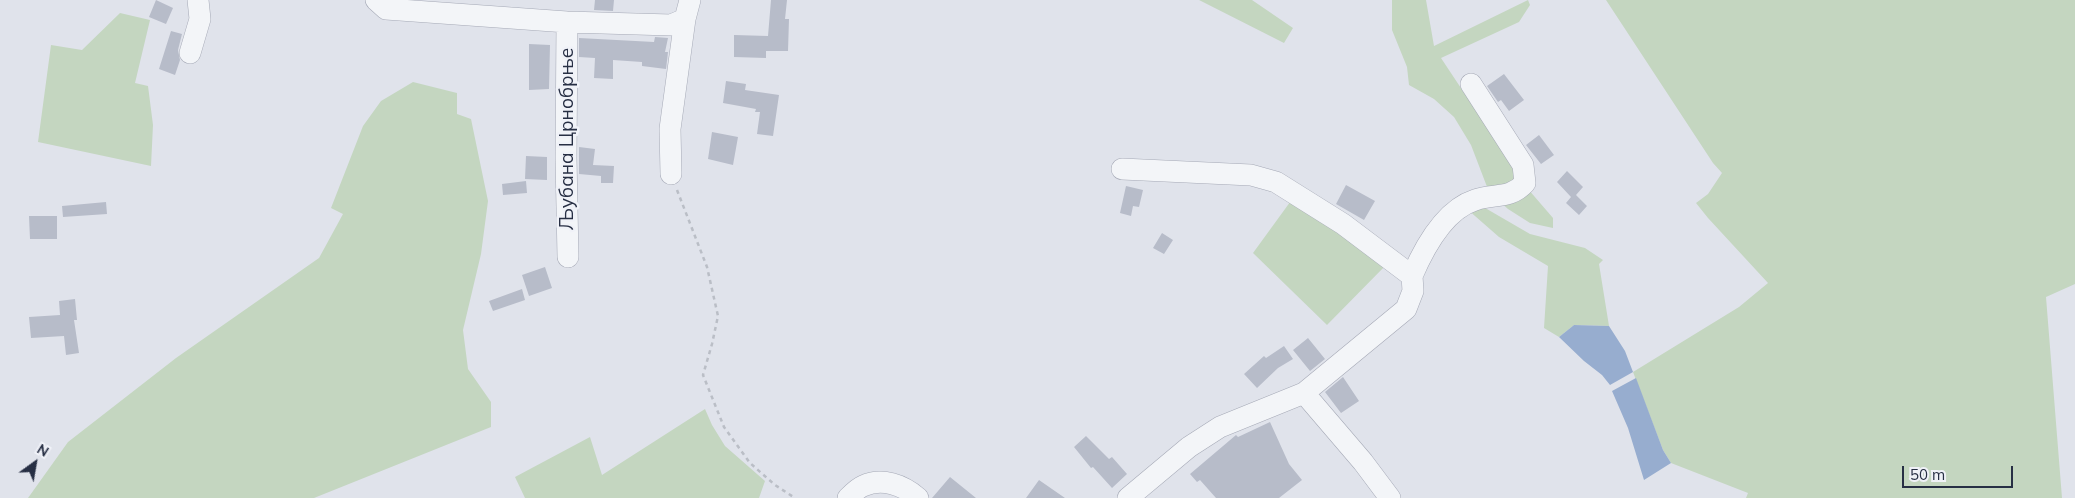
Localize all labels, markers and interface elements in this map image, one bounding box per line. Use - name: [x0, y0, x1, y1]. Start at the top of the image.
- street label: Љубана Црнобрње: [556, 48, 578, 230]
- north arrow: [10, 438, 60, 488]
- text: N: [34, 440, 52, 461]
- scale bar: [1905, 456, 2016, 488]
- text: 50 m: [1910, 465, 1945, 484]

